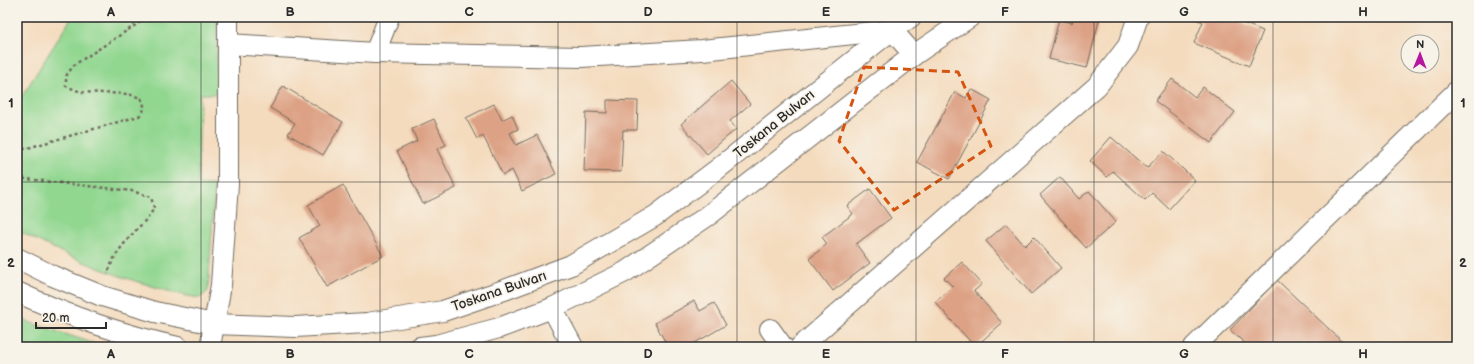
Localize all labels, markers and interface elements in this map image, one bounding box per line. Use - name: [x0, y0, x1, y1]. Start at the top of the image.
- text: A: [106, 4, 115, 20]
- text: B: [285, 4, 295, 20]
- text: C: [464, 4, 474, 20]
- text: D: [643, 4, 653, 20]
- text: E: [822, 4, 831, 20]
- text: F: [1001, 4, 1009, 20]
- text: G: [1179, 4, 1189, 20]
- text: H: [1358, 4, 1368, 20]
- north arrow: [1400, 34, 1440, 74]
- text: N: [1416, 38, 1424, 51]
- street label: Toskana Bulvarı: [730, 86, 818, 162]
- text: 1: [8, 95, 14, 111]
- text: 1: [1460, 95, 1466, 111]
- text: 2: [7, 255, 15, 271]
- text: 2: [1459, 255, 1467, 271]
- street label: Toskana Bulvarı: [449, 267, 549, 315]
- scale bar: [36, 304, 106, 330]
- text: 20 m: [42, 311, 69, 326]
- text: A: [106, 346, 115, 362]
- text: B: [285, 346, 295, 362]
- text: C: [464, 346, 474, 362]
- text: D: [643, 346, 653, 362]
- text: E: [822, 346, 831, 362]
- text: F: [1001, 346, 1009, 362]
- text: G: [1179, 346, 1189, 362]
- text: H: [1358, 346, 1368, 362]

